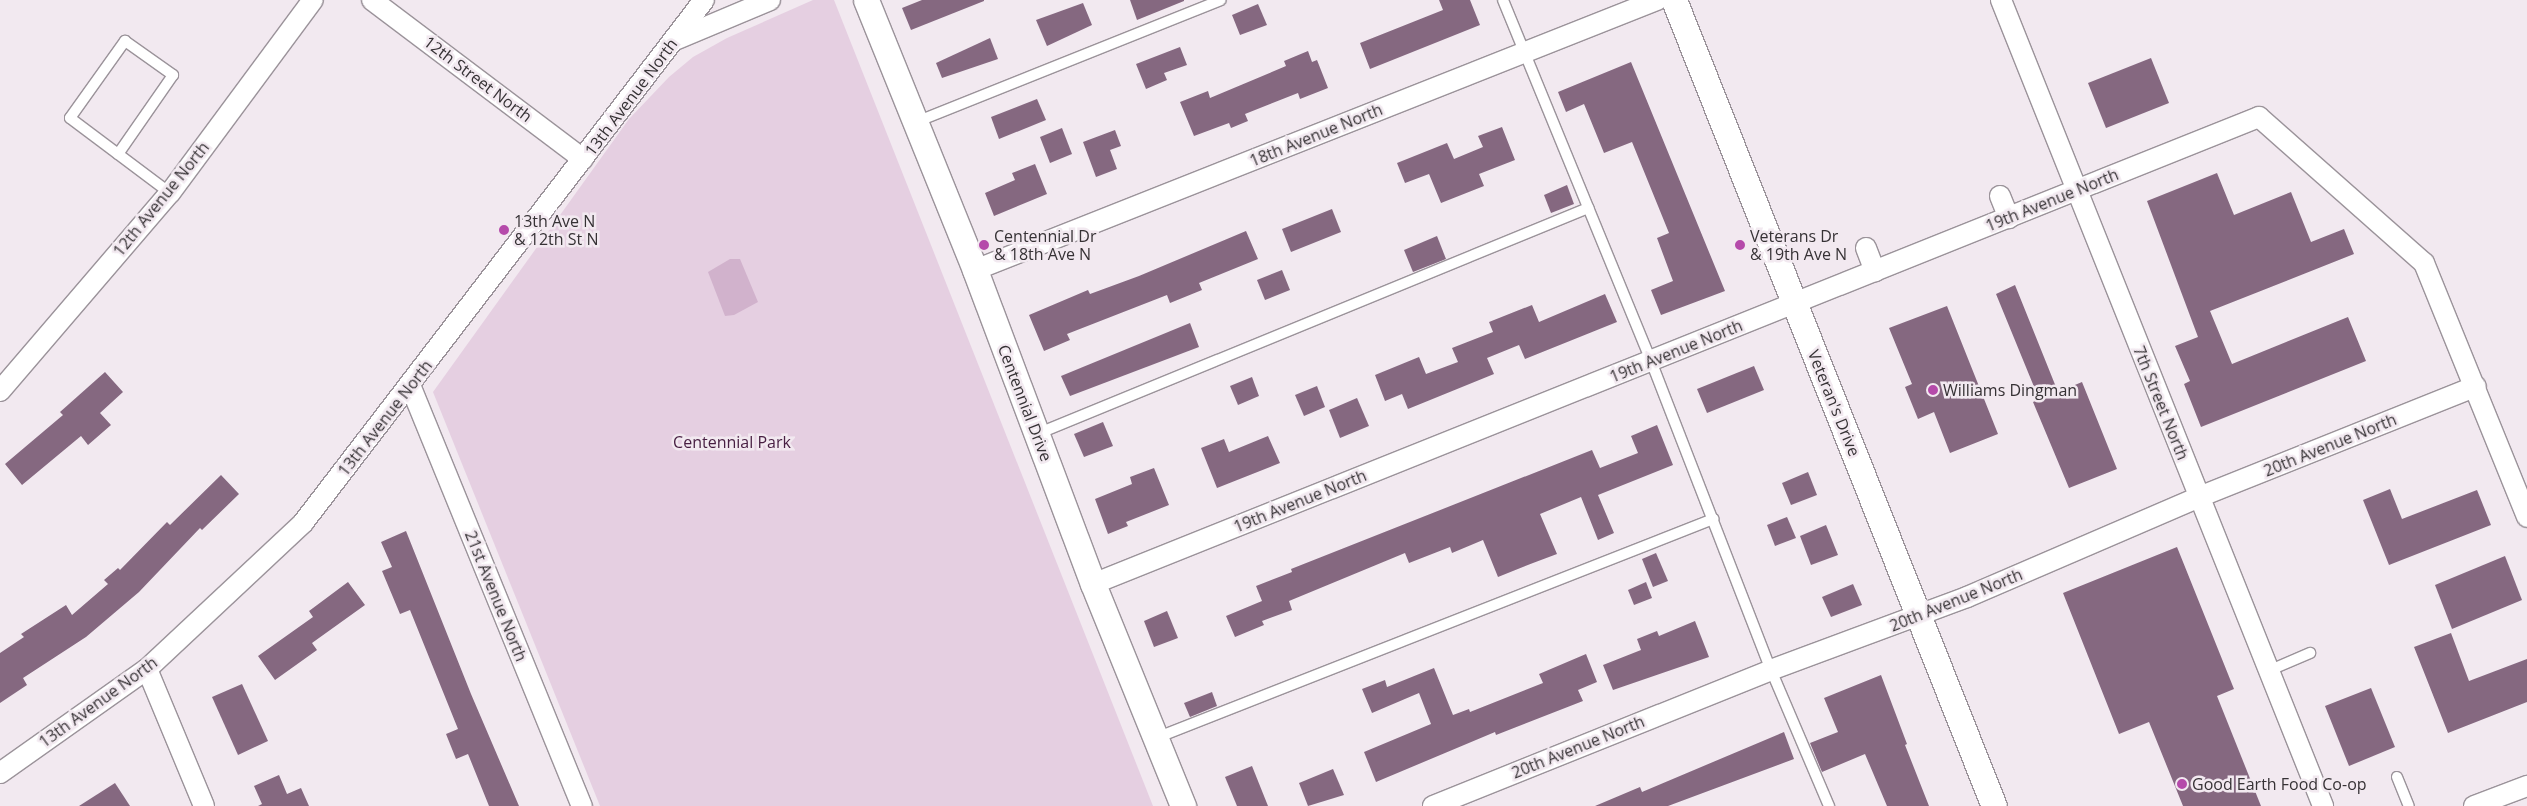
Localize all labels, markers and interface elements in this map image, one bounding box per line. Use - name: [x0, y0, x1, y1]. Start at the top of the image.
- street label: 12th Street North: [420, 32, 536, 126]
- street label: 13th Avenue North: [581, 35, 681, 159]
- street label: 18th Avenue North: [1247, 100, 1385, 170]
- street label: 12th Avenue North: [109, 138, 213, 260]
- street label: 19th Avenue North: [1983, 165, 2121, 235]
- place label: 13th Ave N & 12th St N: [514, 211, 598, 249]
- marker: 13th Ave N & 12th St N: [498, 224, 510, 236]
- place label: Centennial Dr & 18th Ave N: [994, 226, 1096, 264]
- place label: Veterans Dr & 19th Ave N: [1750, 226, 1847, 264]
- marker: Centennial Dr & 18th Ave N: [978, 239, 990, 251]
- marker: Veterans Dr & 19th Ave N: [1734, 239, 1746, 251]
- street label: 19th Avenue North: [1607, 316, 1745, 386]
- street label: Centennial Drive: [994, 342, 1056, 464]
- street label: 7th Street North: [2129, 343, 2193, 463]
- street label: Veteran's Drive: [1804, 347, 1864, 459]
- street label: 13th Avenue North: [334, 356, 436, 480]
- place label: Williams Dingman: [1943, 380, 2077, 400]
- marker: Williams Dingman: [1927, 384, 1939, 396]
- street label: 20th Avenue North: [2261, 410, 2399, 480]
- park label: Centennial Park: [673, 432, 791, 452]
- street label: 19th Avenue North: [1231, 466, 1369, 536]
- street label: 21st Avenue North: [461, 528, 531, 664]
- street label: 20th Avenue North: [1887, 565, 2025, 635]
- street label: 13th Avenue North: [35, 653, 161, 751]
- street label: 20th Avenue North: [1509, 712, 1647, 782]
- place label: Good Earth Food Co-op: [2192, 774, 2367, 794]
- marker: Good Earth Food Co-op: [2176, 778, 2188, 790]

